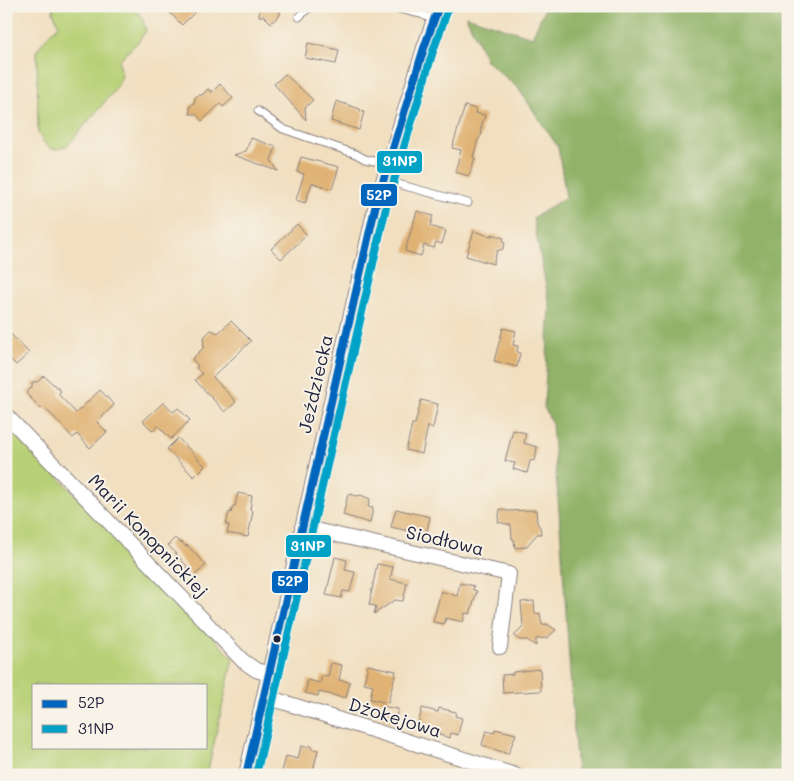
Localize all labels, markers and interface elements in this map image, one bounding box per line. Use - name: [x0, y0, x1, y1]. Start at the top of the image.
- line badge: 31NP: [376, 150, 423, 174]
- text: 31NP: [383, 151, 417, 170]
- line badge: 52P: [360, 183, 398, 207]
- text: 52P: [366, 185, 392, 204]
- street label: Jeździecka: [292, 332, 338, 435]
- street label: Marii Konopnickiej: [83, 468, 214, 602]
- street label: Siodłowa: [404, 519, 487, 561]
- line badge: 31NP: [285, 534, 332, 558]
- text: 31NP: [291, 536, 325, 555]
- line badge: 52P: [271, 570, 309, 594]
- text: 52P: [277, 571, 303, 590]
- unlabelled marker: [272, 634, 282, 644]
- legend: [32, 684, 208, 748]
- text: 52P: [78, 692, 104, 712]
- street label: Dżokejowa: [346, 692, 445, 743]
- text: 31NP: [78, 718, 114, 738]

